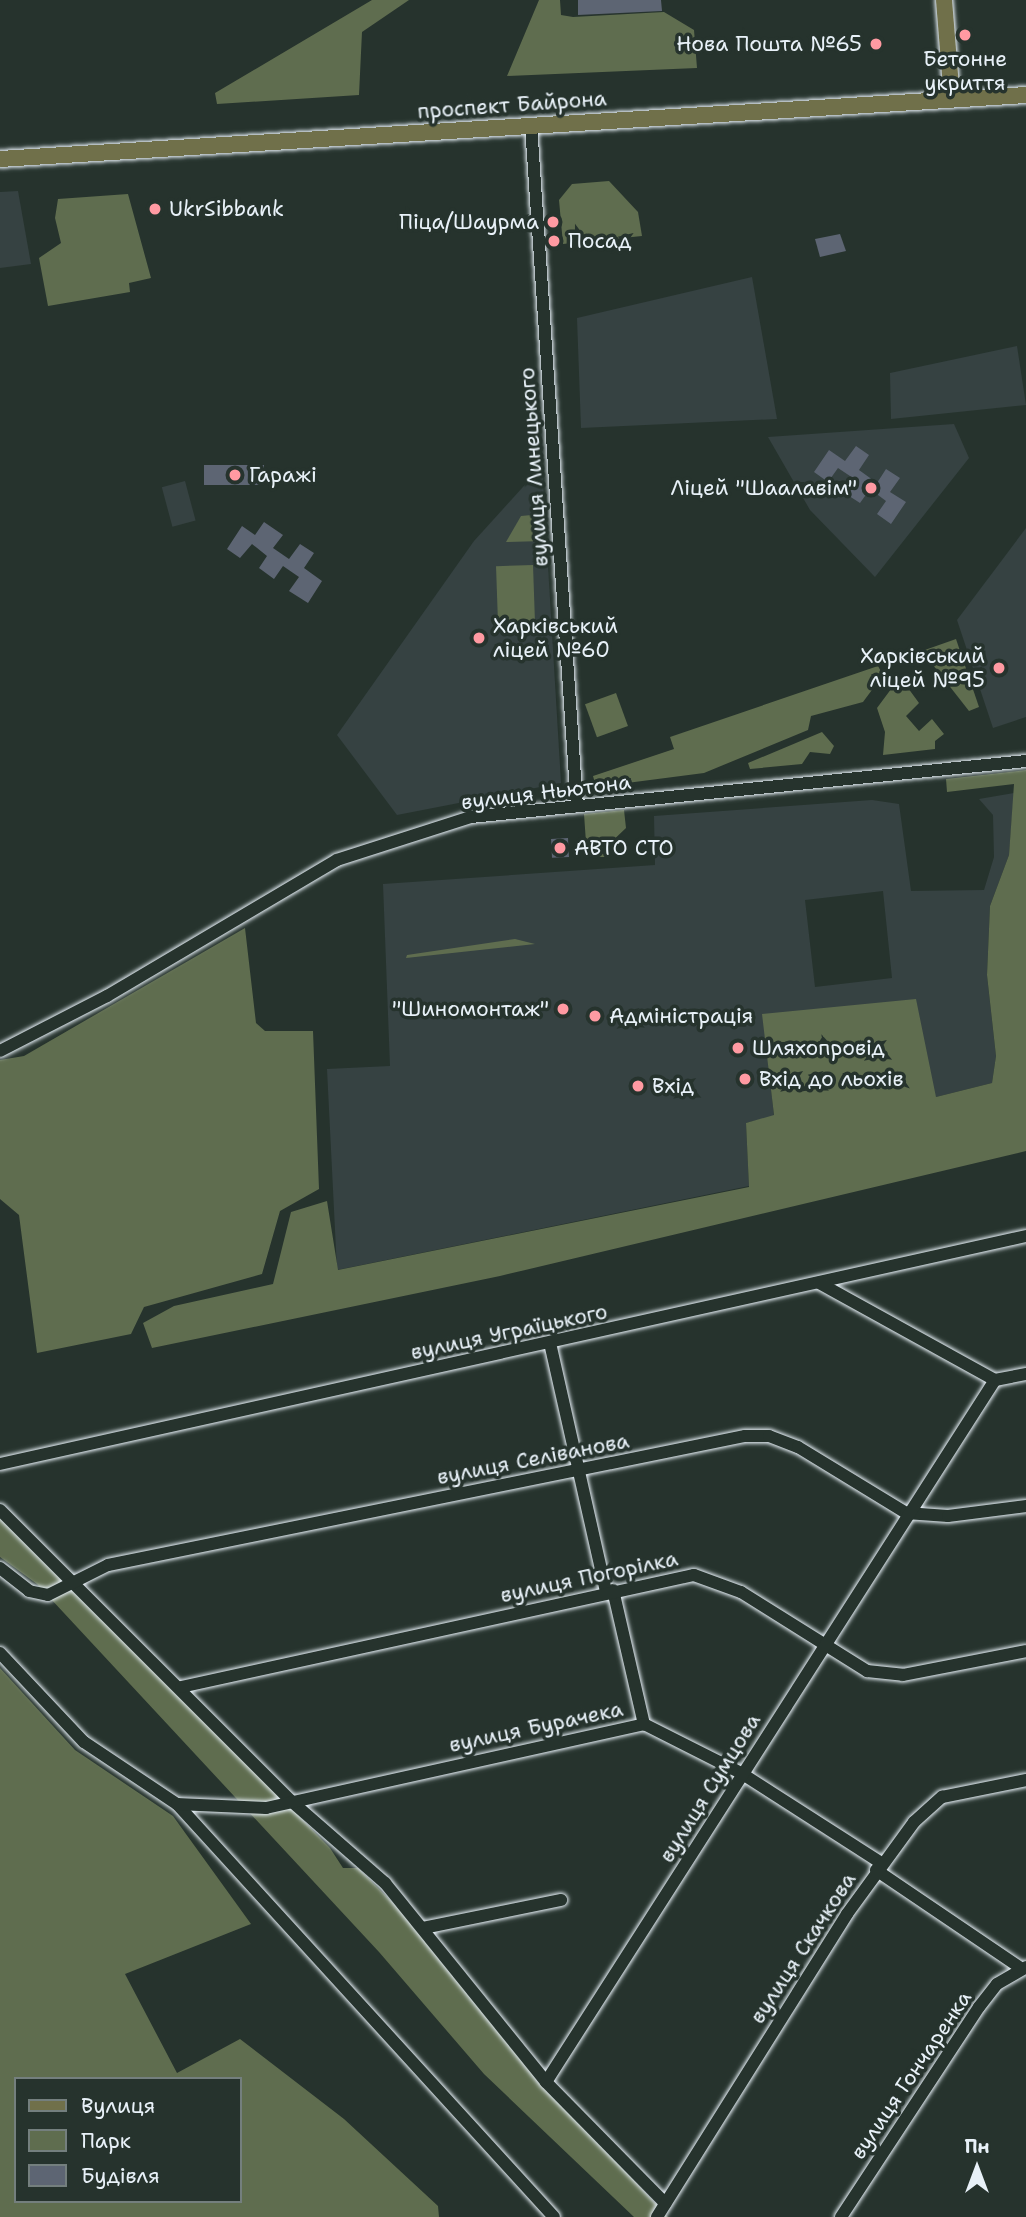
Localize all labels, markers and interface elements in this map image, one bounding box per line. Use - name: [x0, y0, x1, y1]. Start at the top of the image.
- marker: Бетонне укриття: [957, 27, 973, 43]
- place label: Нова Пошта №65: [676, 31, 862, 57]
- marker: Нова Пошта №65: [868, 36, 884, 52]
- place label: Бетонне укриття: [923, 46, 1007, 96]
- street label: проспект Байрона: [417, 86, 607, 124]
- place label: UkrSibbank: [169, 196, 284, 222]
- marker: UkrSibbank: [147, 201, 163, 217]
- place label: Піца/Шаурма: [399, 209, 539, 235]
- marker: Піца/Шаурма: [545, 214, 561, 230]
- place label: Посад: [568, 228, 632, 254]
- marker: Посад: [546, 233, 562, 249]
- street label: вулиця Линецького: [514, 367, 554, 567]
- place label: Гаражі: [249, 462, 317, 488]
- marker: Гаражі: [227, 467, 243, 483]
- place label: Ліцей "Шаалавім": [671, 475, 857, 501]
- marker: Ліцей "Шаалавім": [863, 480, 879, 496]
- place label: Харківський ліцей №60: [493, 613, 618, 663]
- marker: Харківський ліцей №60: [471, 630, 487, 646]
- place label: Харківський ліцей №95: [860, 643, 985, 693]
- marker: Харківський ліцей №95: [991, 660, 1007, 676]
- street label: вулиця Ньютона: [460, 769, 632, 815]
- place label: АВТО СТО: [574, 835, 674, 861]
- marker: АВТО СТО: [552, 840, 568, 856]
- place label: "Шиномонтаж": [392, 996, 549, 1022]
- marker: "Шиномонтаж": [555, 1001, 571, 1017]
- place label: Адміністрація: [609, 1003, 753, 1029]
- marker: Адміністрація: [587, 1008, 603, 1024]
- place label: Шляхопровід: [752, 1035, 885, 1061]
- marker: Шляхопровід: [730, 1040, 746, 1056]
- place label: Вхід до льохів: [759, 1066, 904, 1092]
- marker: Вхід до льохів: [737, 1071, 753, 1087]
- place label: Вхід: [652, 1073, 694, 1099]
- marker: Вхід: [630, 1078, 646, 1094]
- street label: вулиця Уграїцького: [408, 1299, 610, 1365]
- street label: вулиця Селіванова: [435, 1428, 631, 1490]
- street label: вулиця Погорілка: [498, 1546, 680, 1608]
- street label: вулиця Бурачека: [447, 1696, 625, 1758]
- street label: вулиця Сумцова: [654, 1709, 766, 1867]
- street label: вулиця Скачкова: [745, 1868, 861, 2028]
- street label: вулиця Гончаренка: [845, 1986, 977, 2164]
- legend: [14, 2077, 242, 2203]
- text: Вулиця: [81, 2092, 155, 2120]
- text: Парк: [81, 2127, 131, 2155]
- north arrow: [942, 2133, 1012, 2203]
- text: Пн: [964, 2134, 990, 2159]
- text: Будівля: [81, 2162, 160, 2190]

